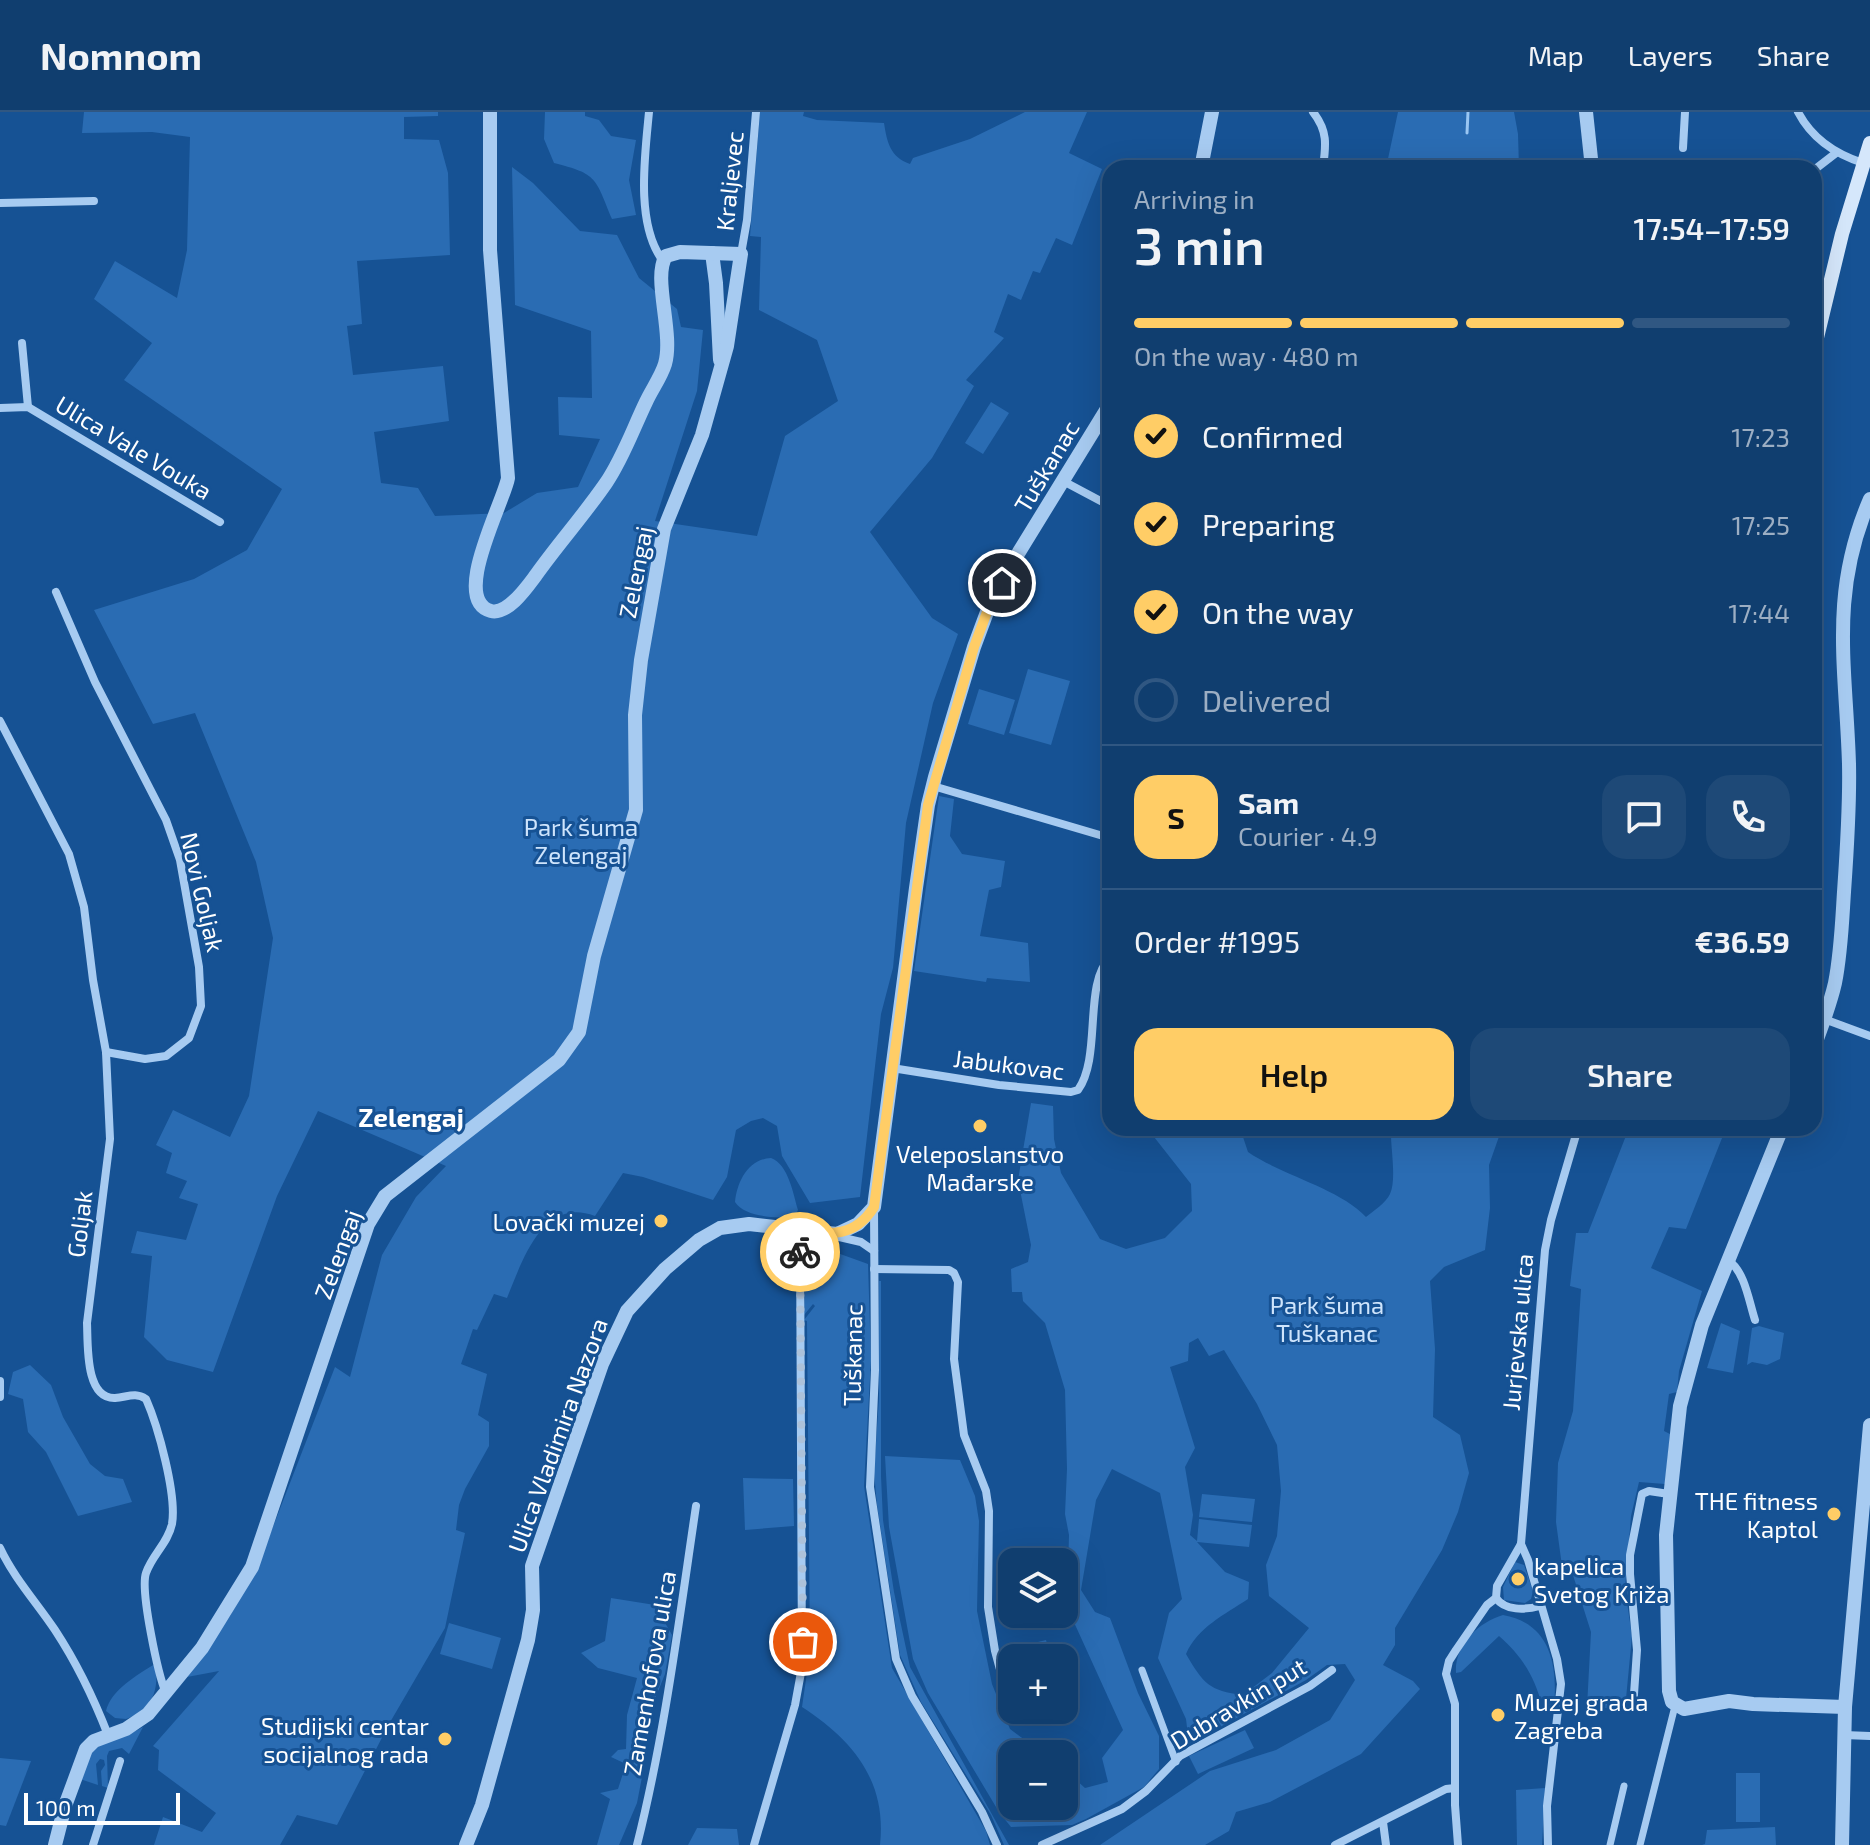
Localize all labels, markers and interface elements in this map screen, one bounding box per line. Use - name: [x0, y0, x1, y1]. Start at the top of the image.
- text: Nomnom: [40, 32, 202, 78]
- text: Map: [1528, 38, 1584, 72]
- text: Layers: [1628, 38, 1713, 72]
- text: Share: [1757, 38, 1830, 72]
- street label: Kraljevec: [709, 130, 749, 232]
- text: Arriving in: [1134, 183, 1255, 214]
- text: 17:54–17:59: [1634, 210, 1790, 246]
- text: 3 min: [1134, 213, 1265, 275]
- text: On the way · 480 m: [1134, 340, 1359, 371]
- street label: Ulica Vale Vouka: [51, 389, 217, 505]
- icon: check: [1134, 414, 1178, 458]
- street label: Tuškanac: [1007, 415, 1085, 517]
- text: Confirmed: [1202, 418, 1343, 454]
- text: 17:23: [1731, 421, 1790, 452]
- icon: check: [1134, 502, 1178, 546]
- text: Preparing: [1202, 506, 1335, 542]
- text: 17:25: [1732, 509, 1790, 540]
- street label: Zelengaj: [612, 524, 658, 620]
- pin: [968, 549, 1036, 617]
- icon: home: [980, 561, 1024, 605]
- icon: check: [1134, 590, 1178, 634]
- text: On the way: [1202, 594, 1354, 630]
- text: 17:44: [1728, 597, 1790, 628]
- text: Delivered: [1202, 682, 1331, 718]
- button: chat: [1602, 775, 1686, 859]
- button: phone: [1706, 775, 1790, 859]
- text: Sam: [1238, 784, 1299, 820]
- text: S: [1167, 799, 1185, 835]
- park label: Park šuma Zelengaj: [524, 812, 638, 869]
- text: Courier · 4.9: [1238, 820, 1378, 851]
- street label: Novi Goljak: [175, 829, 231, 955]
- text: Order #1995: [1134, 923, 1300, 959]
- text: €36.59: [1694, 923, 1790, 959]
- button: Help: [1134, 1028, 1454, 1120]
- button: Share: [1470, 1028, 1790, 1120]
- street label: Jabukovac: [952, 1043, 1066, 1085]
- district label: Zelengaj: [358, 1101, 464, 1132]
- marker: Veleposlanstvo Mađarske: [971, 1117, 989, 1135]
- place label: Veleposlanstvo Mađarske: [896, 1139, 1064, 1196]
- street label: Goljak: [61, 1189, 97, 1259]
- street label: Zelengaj: [307, 1205, 367, 1303]
- place label: Lovački muzej: [492, 1207, 645, 1236]
- marker: Lovački muzej: [652, 1212, 670, 1230]
- courier: [760, 1212, 840, 1292]
- icon: bike: [778, 1230, 822, 1274]
- street label: Jurjevska ulica: [1496, 1252, 1538, 1412]
- park label: Park šuma Tuškanac: [1270, 1290, 1384, 1347]
- street label: Tuškanac: [837, 1304, 867, 1406]
- street label: Ulica Vladimira Nazora: [501, 1314, 613, 1556]
- place label: THE fitness Kaptol: [1695, 1486, 1818, 1543]
- marker: THE fitness Kaptol: [1825, 1505, 1843, 1523]
- map controls: [998, 1548, 1078, 1820]
- button: layers: [998, 1548, 1078, 1628]
- place label: kapelica Svetog Križa: [1534, 1551, 1669, 1608]
- street label: Zamenhofova ulica: [617, 1568, 681, 1778]
- marker: kapelica Svetog Križa: [1509, 1570, 1527, 1588]
- pin: [769, 1608, 837, 1676]
- icon: bag: [781, 1620, 825, 1664]
- button: +: [998, 1644, 1078, 1724]
- street label: Dubravkin put: [1165, 1651, 1311, 1755]
- place label: Muzej grada Zagreba: [1514, 1687, 1648, 1744]
- marker: Muzej grada Zagreba: [1489, 1706, 1507, 1724]
- place label: Studijski centar socijalnog rada: [261, 1711, 429, 1768]
- marker: Studijski centar socijalnog rada: [436, 1730, 454, 1748]
- button: −: [998, 1740, 1078, 1820]
- scale bar: [24, 1789, 180, 1825]
- text: 100 m: [36, 1794, 95, 1820]

